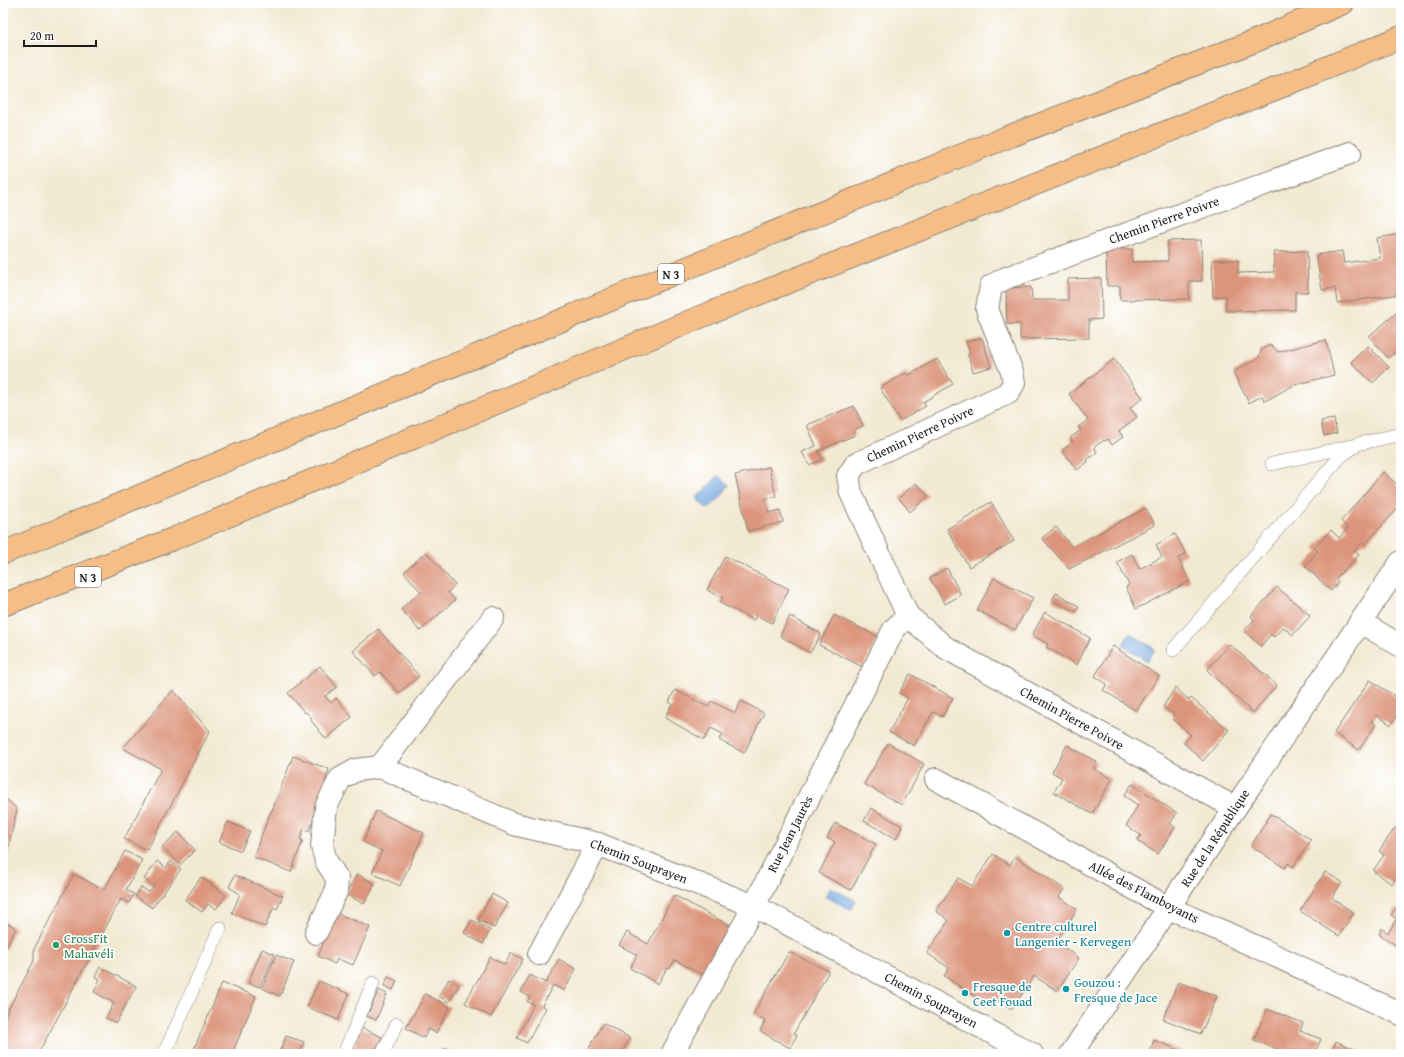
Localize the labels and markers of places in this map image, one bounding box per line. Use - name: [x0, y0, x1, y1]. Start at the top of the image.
- place label: Centre culturel Langenier - Kervegen: [1015, 917, 1132, 951]
- marker: Centre culturel Langenier - Kervegen: [1002, 928, 1012, 938]
- place label: CrossFit Mahavéli: [64, 929, 114, 963]
- marker: CrossFit Mahavéli: [51, 940, 61, 950]
- place label: Gouzou : Fresque de Jace: [1074, 973, 1158, 1007]
- place label: Fresque de Ceet Fouad: [973, 977, 1032, 1011]
- marker: Gouzou : Fresque de Jace: [1061, 984, 1071, 994]
- marker: Fresque de Ceet Fouad: [960, 988, 970, 998]

